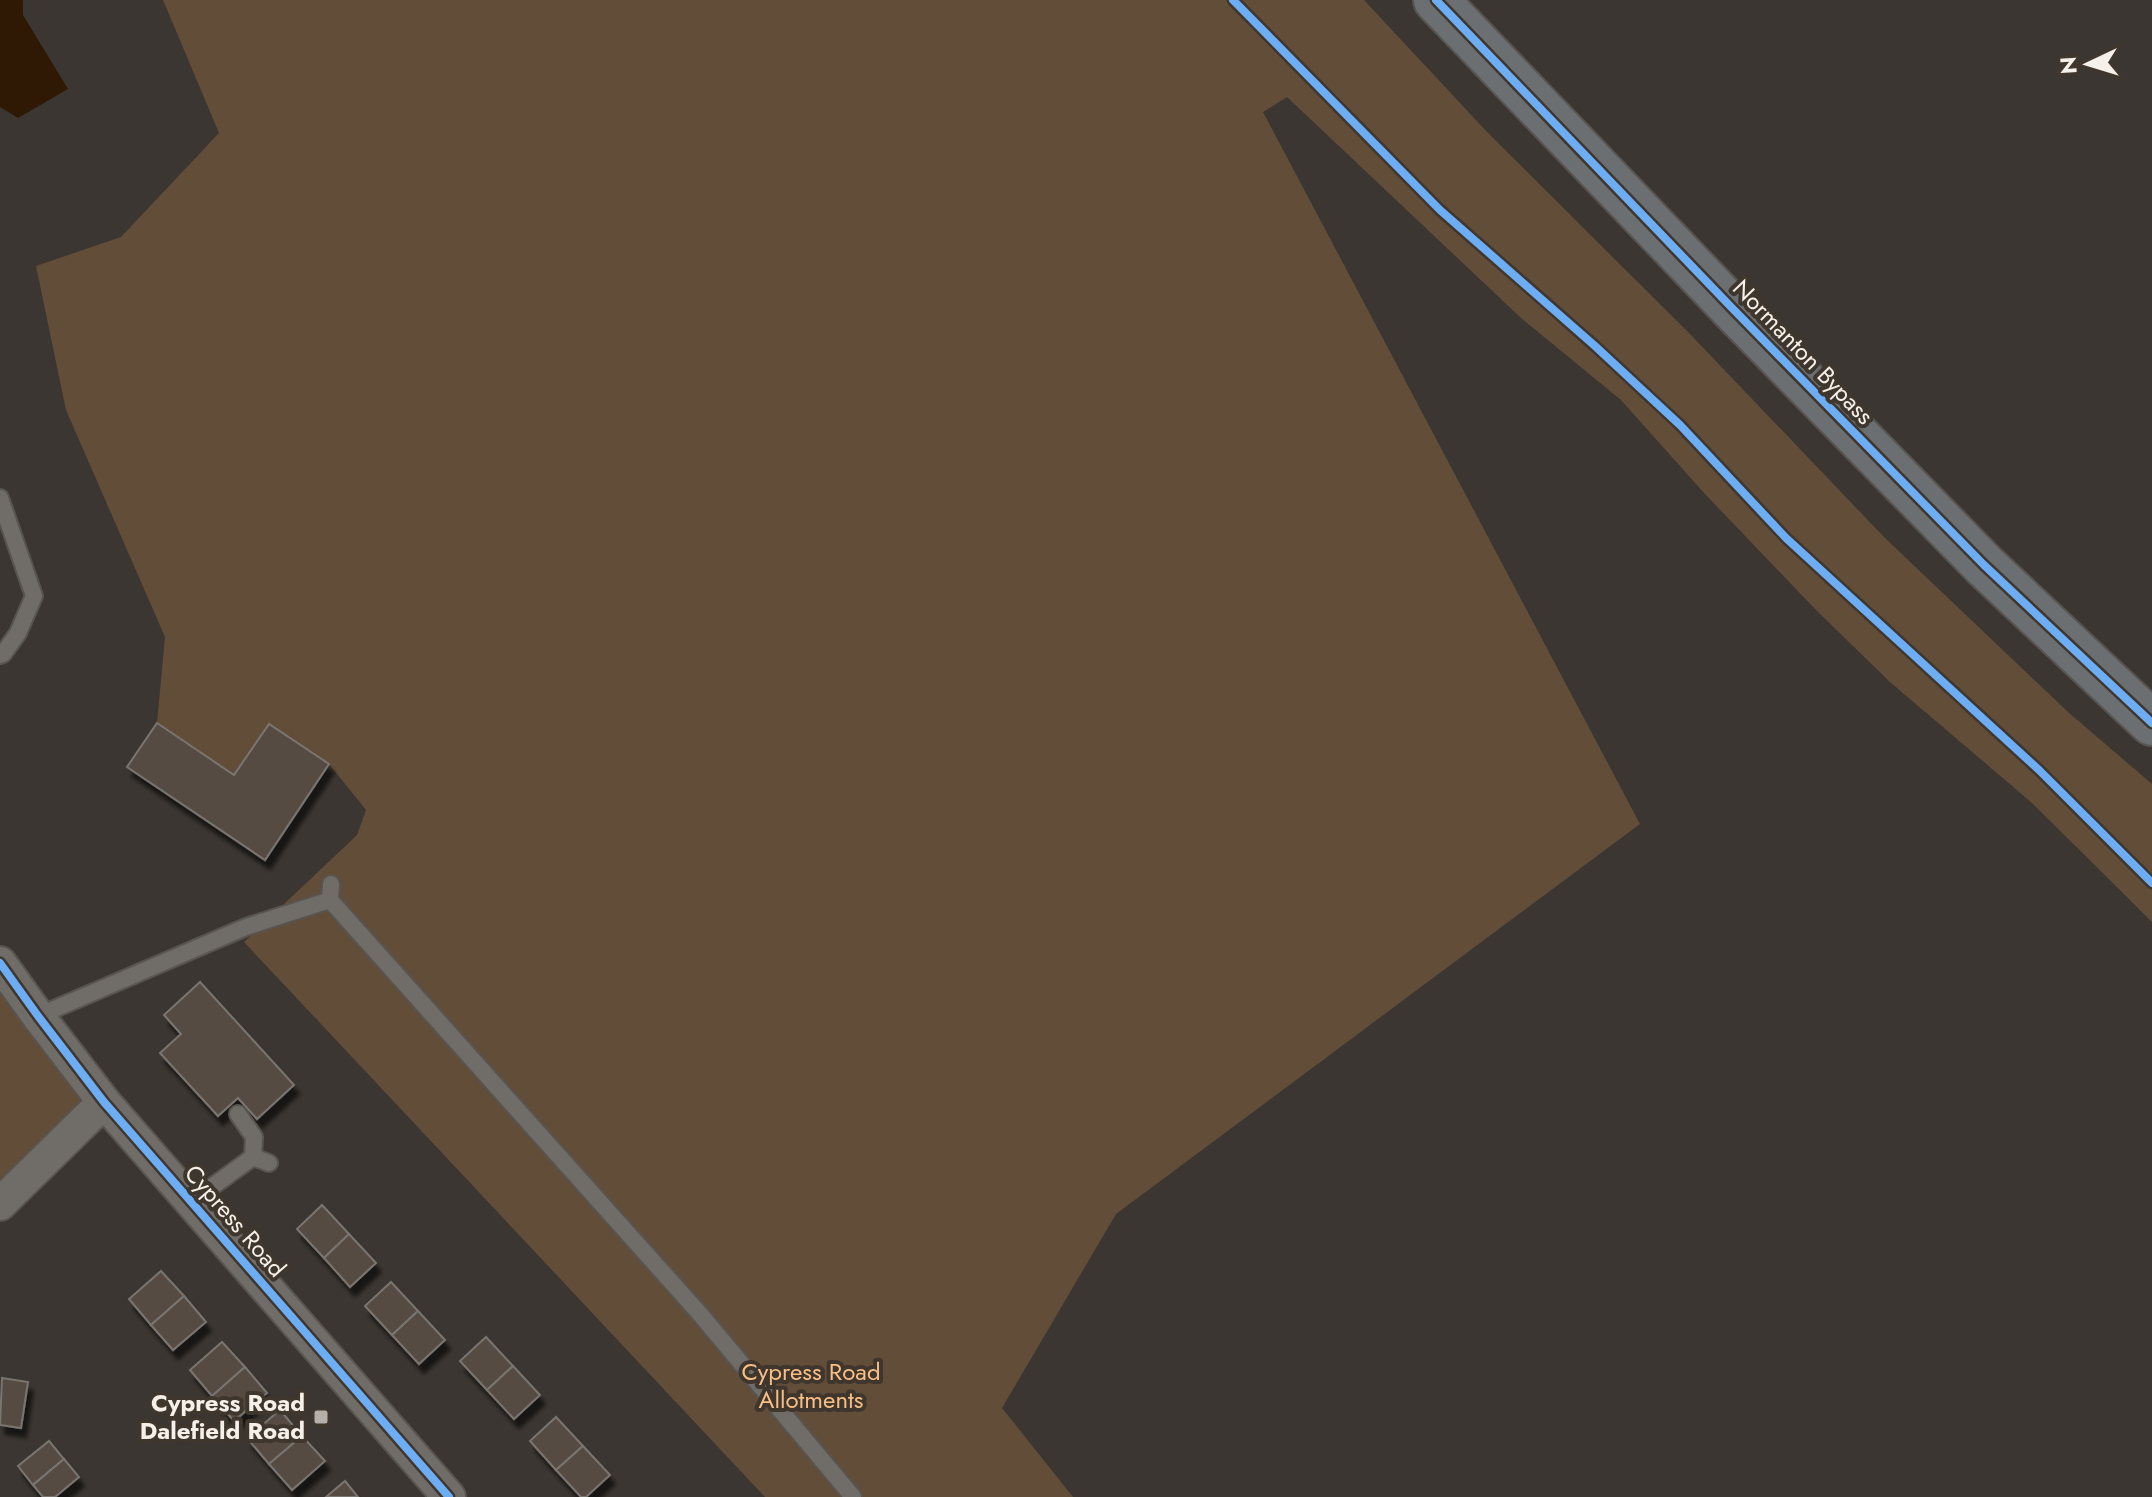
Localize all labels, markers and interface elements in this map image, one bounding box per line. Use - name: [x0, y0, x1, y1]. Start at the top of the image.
- north arrow: [2048, 24, 2128, 104]
- text: N: [2051, 56, 2085, 75]
- street label: Normanton Bypass: [1725, 271, 1882, 432]
- street label: Cypress Road: [176, 1157, 294, 1285]
- park label: Cypress Road Allotments: [741, 1354, 881, 1417]
- place label: Cypress Road Dalefield Road: [140, 1385, 305, 1448]
- marker: Cypress Road Dalefield Road: [312, 1408, 330, 1426]

